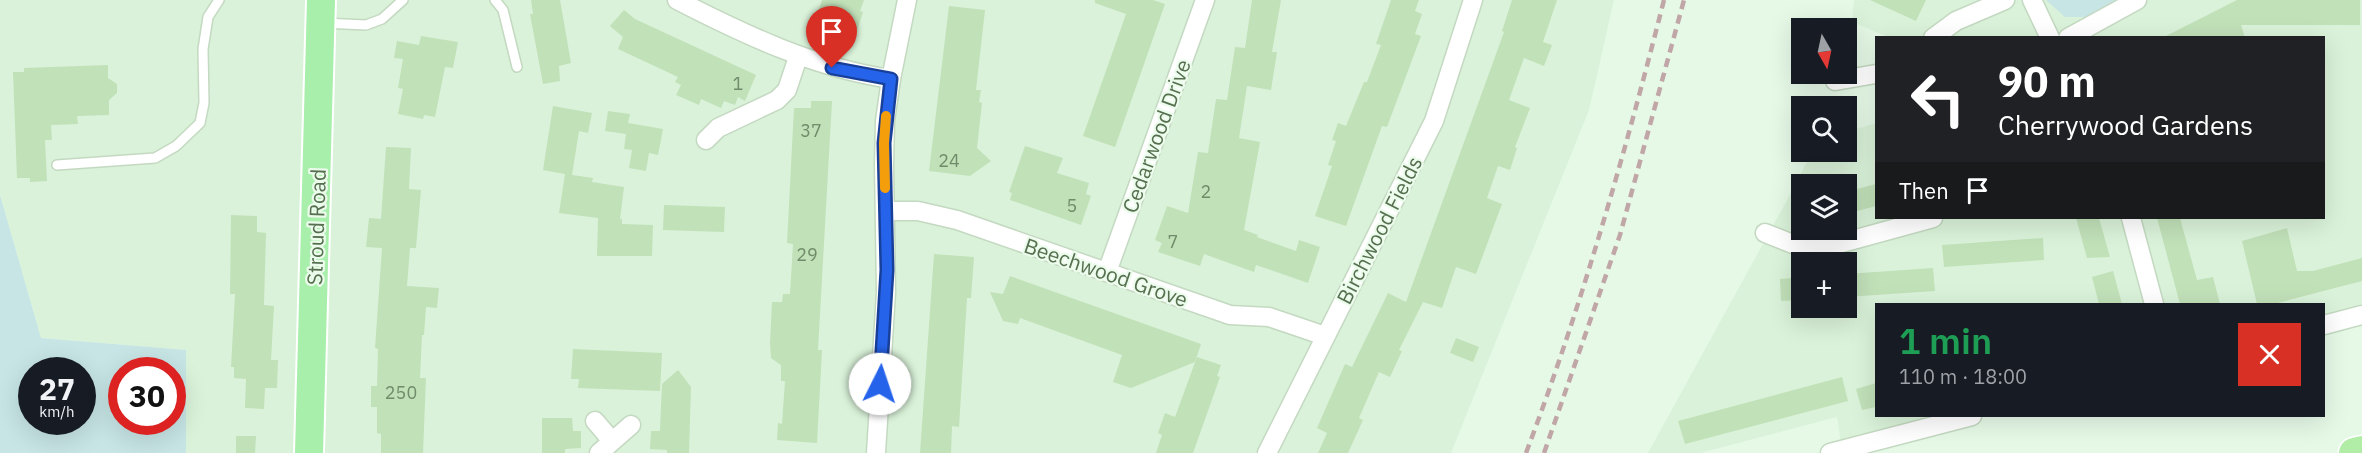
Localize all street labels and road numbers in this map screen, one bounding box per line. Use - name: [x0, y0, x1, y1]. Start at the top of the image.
- street label: Cedarwood Drive: [1115, 55, 1197, 217]
- street label: Birchwood Fields: [1330, 151, 1428, 309]
- street label: Stroud Road: [300, 168, 332, 286]
- street label: Beechwood Grove: [1020, 231, 1192, 313]

